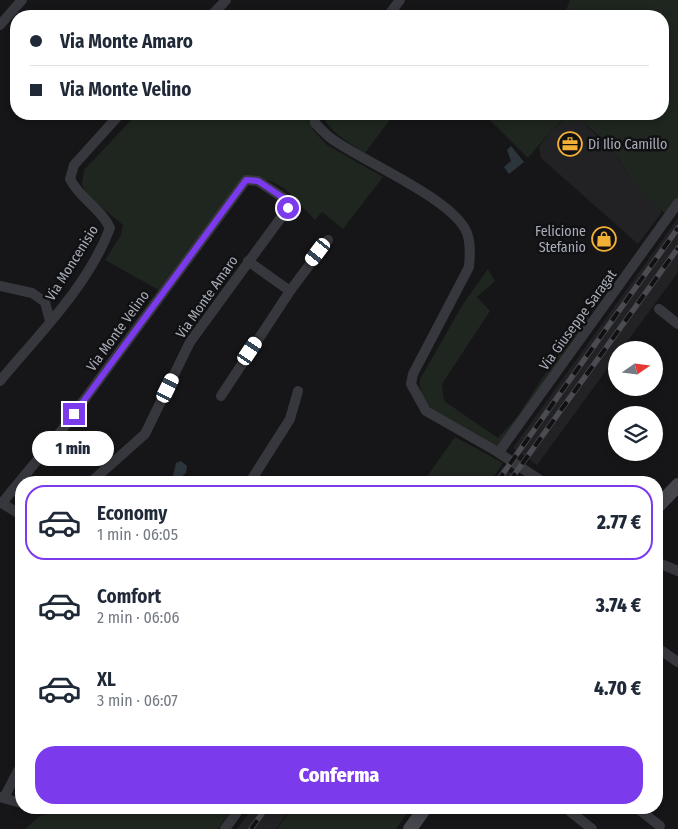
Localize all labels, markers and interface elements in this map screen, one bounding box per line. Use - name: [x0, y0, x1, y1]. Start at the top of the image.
- text: Via Monte Amaro: [60, 30, 193, 53]
- text: Via Monte Velino: [60, 78, 191, 101]
- office icon: Di Ilio Camillo: [557, 131, 583, 157]
- place label: Di Ilio Camillo: [588, 136, 667, 153]
- route start: [277, 197, 299, 219]
- street label: Via Moncenisio: [42, 222, 102, 304]
- place label: Felicione Stefanio: [535, 223, 586, 256]
- shop icon: Felicione Stefanio: [591, 226, 617, 252]
- car: [302, 236, 333, 268]
- street label: Via Monte Amaro: [172, 252, 242, 342]
- street label: Via Giuseppe Saragat: [536, 266, 621, 374]
- street label: Via Monte Velino: [83, 287, 153, 375]
- car: [235, 334, 264, 368]
- north arrow: [608, 341, 662, 396]
- map controls: [608, 341, 663, 461]
- car: [154, 371, 181, 405]
- route end: [63, 403, 85, 425]
- button: layers: [608, 406, 663, 461]
- callout: 1 min: [33, 432, 115, 466]
- text: 1 min: [56, 439, 90, 458]
- icon: car: [37, 500, 82, 545]
- text: Economy: [97, 502, 167, 525]
- text: 2.77 €: [597, 511, 641, 534]
- text: 1 min · 06:05: [97, 525, 178, 544]
- icon: car: [37, 583, 82, 628]
- text: Comfort: [97, 585, 161, 608]
- text: 3.74 €: [596, 594, 641, 617]
- text: 2 min · 06:06: [97, 608, 179, 627]
- icon: car: [37, 666, 82, 711]
- text: XL: [97, 668, 116, 691]
- text: 4.70 €: [594, 677, 641, 700]
- text: 3 min · 06:07: [97, 691, 178, 710]
- button: Conferma: [35, 746, 643, 804]

